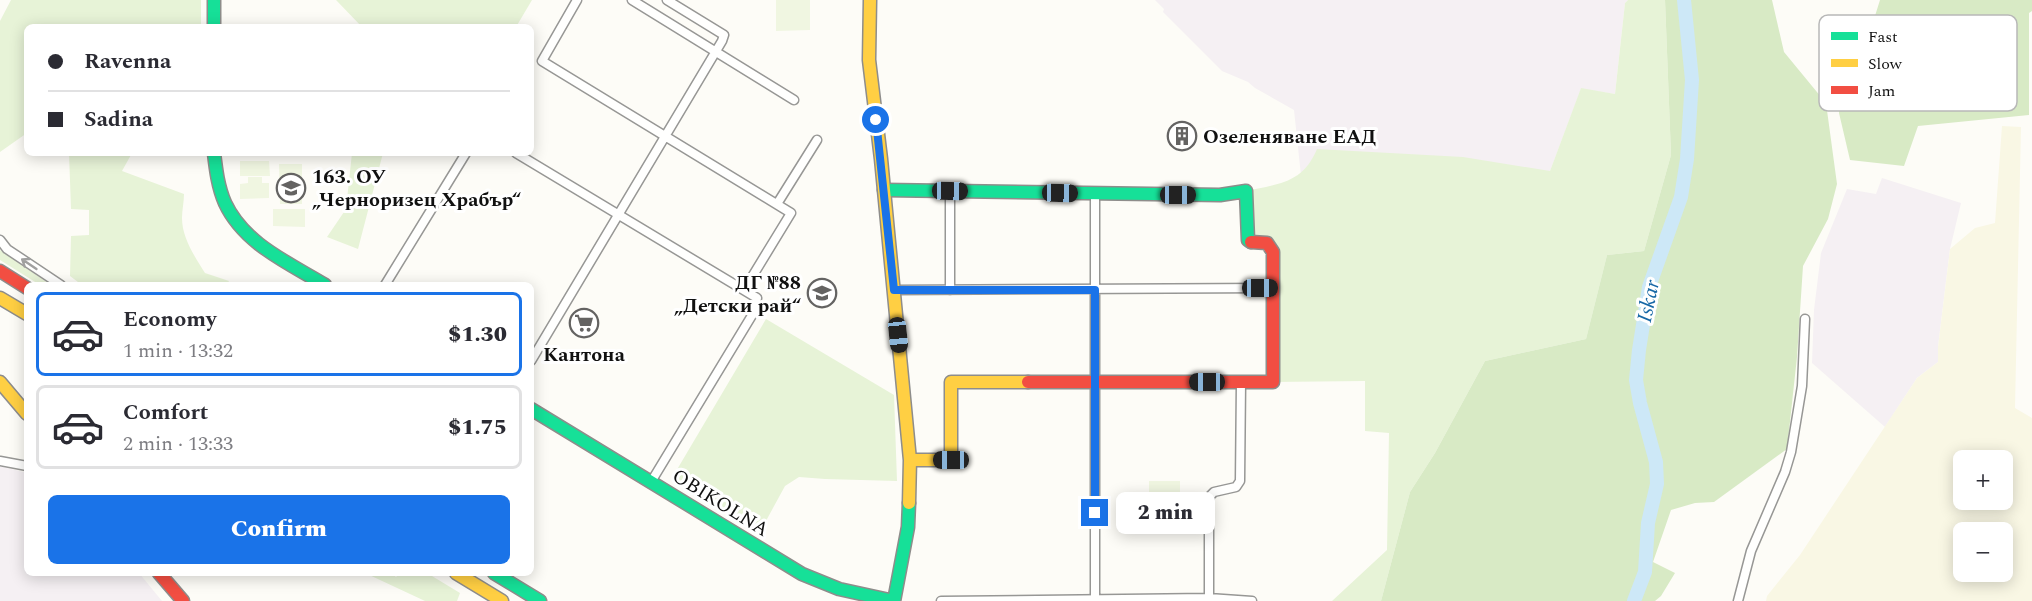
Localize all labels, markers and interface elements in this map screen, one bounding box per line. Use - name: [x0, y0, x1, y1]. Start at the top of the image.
- legend: [1819, 15, 2017, 111]
- text: Fast: [1868, 25, 1898, 49]
- text: Ravenna: [84, 45, 171, 78]
- text: Slow: [1868, 52, 1903, 76]
- text: Jam: [1868, 79, 1896, 103]
- text: Sadina: [84, 103, 153, 136]
- route start: [862, 106, 889, 133]
- building icon: Озеленяване ЕАД: [1166, 120, 1198, 152]
- place label: Озеленяване ЕАД: [1203, 122, 1376, 152]
- place label: 163. ОУ „Черноризец Храбър“: [312, 162, 521, 215]
- school or university icon: 163. ОУ „Черноризец Храбър“: [275, 172, 307, 204]
- car: [932, 182, 968, 200]
- car: [1042, 184, 1078, 202]
- car: [1160, 186, 1196, 204]
- one-way arrow: [21, 257, 38, 270]
- place label: ДГ №88 „Детски рай“: [674, 268, 801, 321]
- water label: Iskar: [1629, 276, 1669, 325]
- school or university icon: ДГ №88 „Детски рай“: [806, 277, 838, 309]
- car: [1242, 279, 1278, 297]
- text: Economy: [123, 303, 216, 336]
- icon: car: [51, 307, 105, 361]
- supermarket icon: Кантона: [568, 307, 600, 339]
- car: [887, 316, 909, 354]
- text: $1.30: [448, 318, 507, 351]
- text: 1 min · 13:32: [123, 336, 233, 366]
- place label: Кантона: [543, 340, 626, 370]
- car: [1189, 373, 1225, 391]
- text: Comfort: [123, 396, 208, 429]
- icon: car: [51, 400, 105, 454]
- text: $1.75: [448, 411, 507, 444]
- text: 2 min · 13:33: [123, 429, 233, 459]
- map controls: [1953, 450, 2013, 582]
- button: +: [1953, 450, 2013, 510]
- car: [933, 451, 969, 469]
- street label: OBIKOLNA: [666, 461, 775, 545]
- callout: 2 min: [1116, 492, 1215, 534]
- button: Confirm: [48, 495, 510, 564]
- text: 2 min: [1138, 498, 1193, 528]
- route end: [1081, 499, 1108, 526]
- button: −: [1953, 522, 2013, 582]

